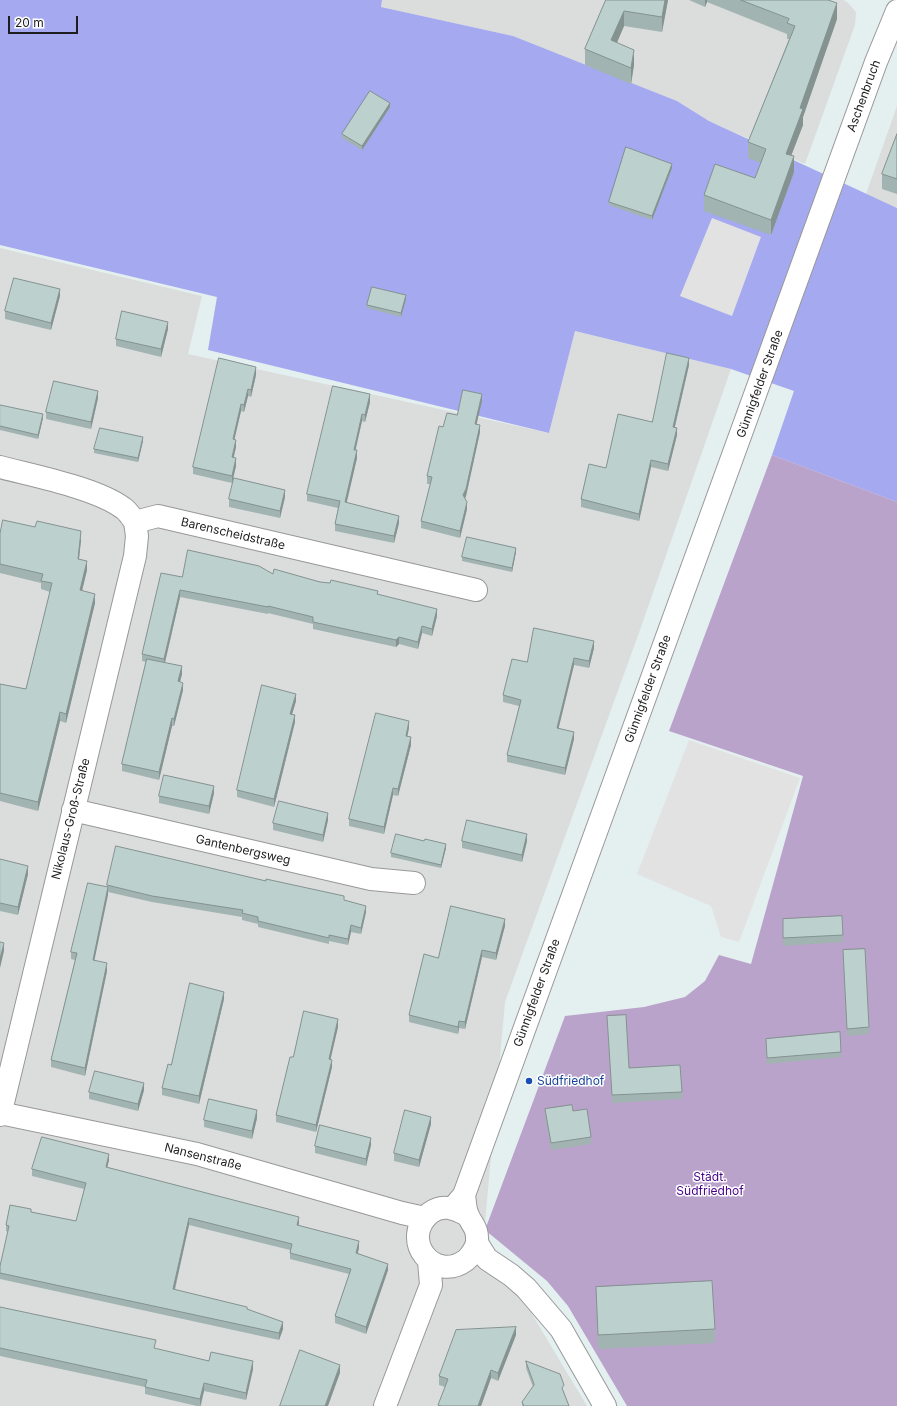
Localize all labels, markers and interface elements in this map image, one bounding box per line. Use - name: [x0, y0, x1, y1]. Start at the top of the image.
- scale bar: [10, 8, 80, 34]
- text: 20 m: [15, 15, 44, 30]
- street label: Aschenbruch: [844, 58, 884, 134]
- street label: Günnigfelder Straße: [734, 328, 786, 440]
- street label: Barenscheidstraße: [180, 515, 286, 553]
- street label: Günnigfelder Straße: [622, 633, 674, 745]
- street label: Nikolaus-Groß-Straße: [49, 757, 93, 881]
- street label: Gantenbergsweg: [194, 832, 292, 868]
- street label: Günnigfelder Straße: [511, 937, 563, 1049]
- place label: Südfriedhof: [537, 1074, 604, 1088]
- marker: Südfriedhof: [524, 1076, 534, 1086]
- street label: Nansenstraße: [163, 1140, 243, 1174]
- park label: Städt. Südfriedhof: [676, 1170, 744, 1198]

